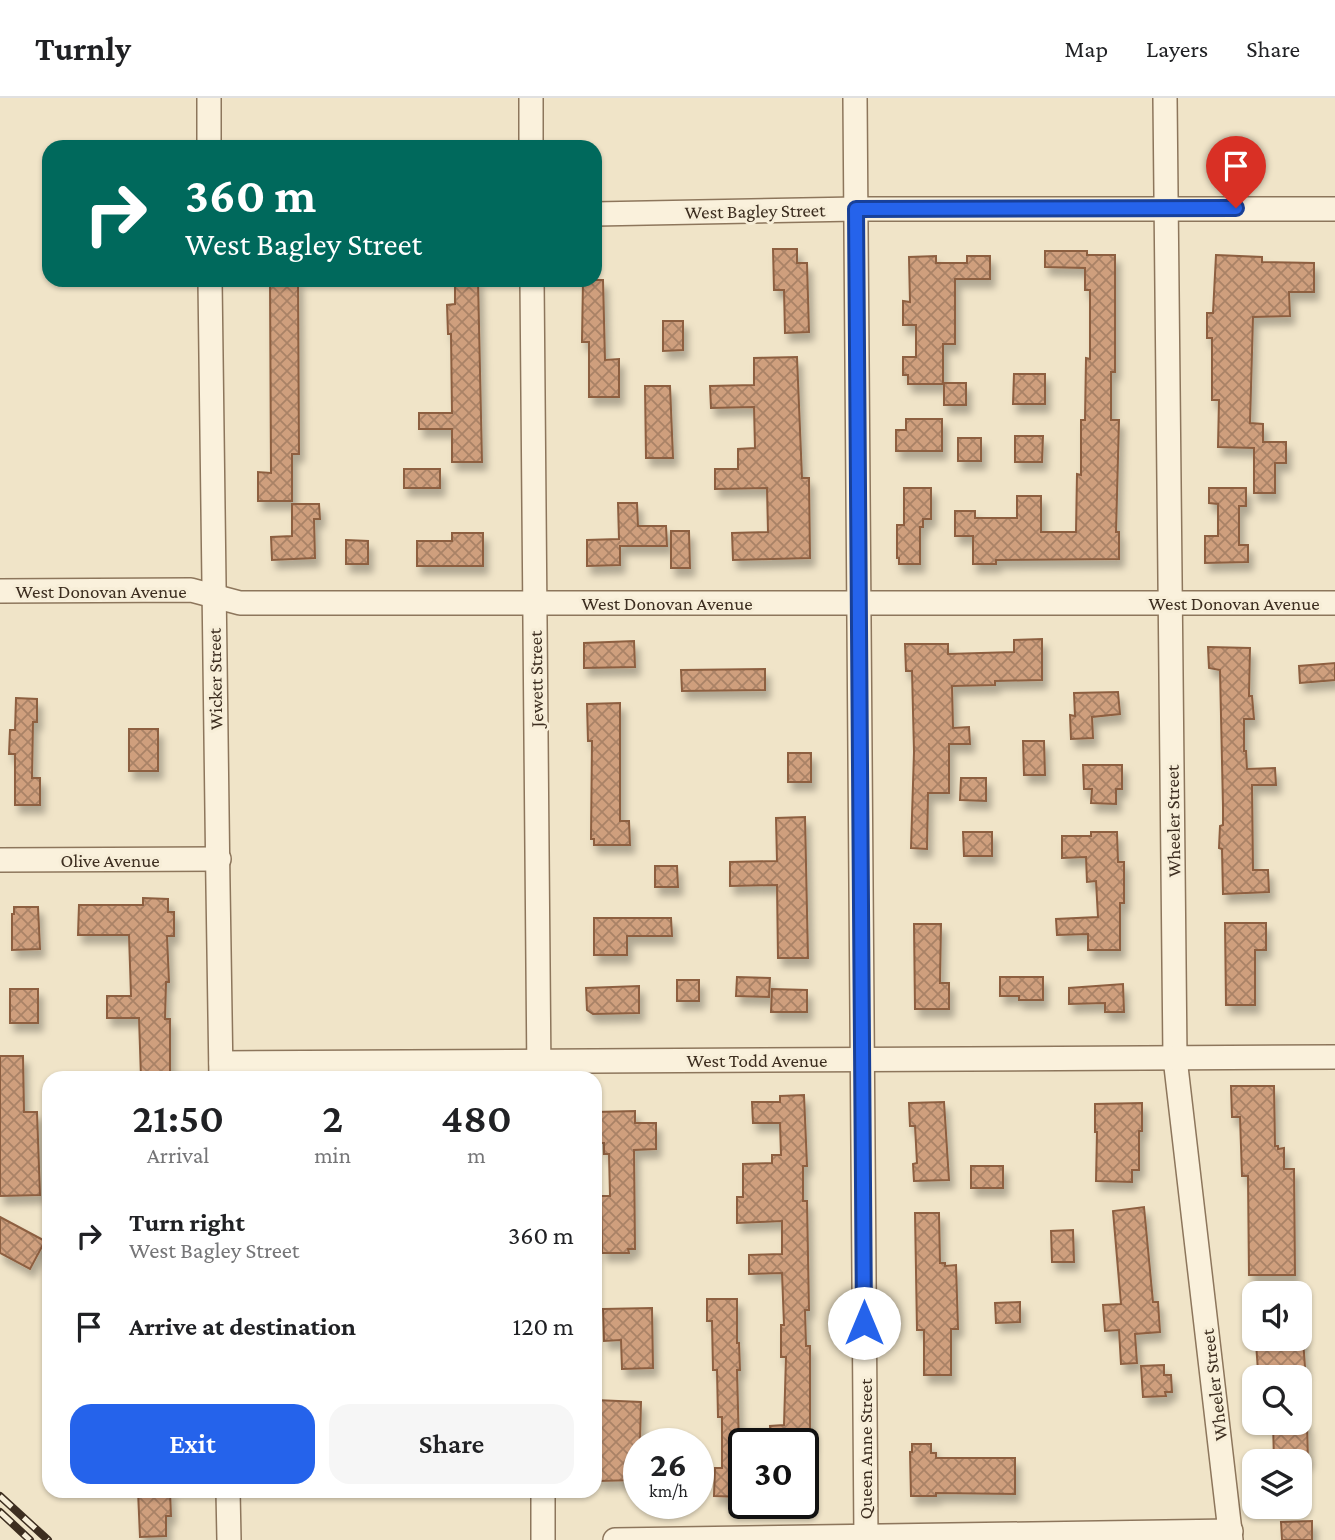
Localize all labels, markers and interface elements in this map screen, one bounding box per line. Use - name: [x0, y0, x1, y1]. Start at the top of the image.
- text: Turnly: [35, 30, 131, 67]
- text: Map: [1064, 35, 1108, 62]
- text: Layers: [1146, 35, 1208, 62]
- text: Share: [1246, 35, 1300, 62]
- pin: [1206, 136, 1266, 208]
- icon: arrive: [1217, 147, 1255, 185]
- icon: right: [70, 168, 161, 259]
- text: 360 m: [185, 168, 316, 223]
- street label: West Bagley Street: [684, 199, 826, 223]
- text: West Bagley Street: [185, 226, 422, 262]
- street label: West Donovan Avenue: [15, 581, 187, 602]
- street label: West Donovan Avenue: [581, 593, 753, 614]
- street label: West Donovan Avenue: [1148, 593, 1320, 614]
- street label: Wicker Street: [204, 627, 226, 730]
- street label: Jewett Street: [525, 630, 547, 730]
- street label: Wheeler Street: [1162, 764, 1184, 877]
- street label: Olive Avenue: [60, 850, 160, 871]
- street label: West Todd Avenue: [687, 1050, 827, 1071]
- text: 21:50: [132, 1094, 224, 1141]
- text: 2: [322, 1094, 343, 1141]
- text: 480: [441, 1094, 512, 1141]
- text: Arrival: [147, 1142, 209, 1168]
- text: min: [314, 1142, 351, 1168]
- text: m: [467, 1142, 486, 1168]
- text: Turn right: [129, 1208, 245, 1237]
- icon: right: [70, 1217, 108, 1255]
- text: 360 m: [508, 1221, 574, 1250]
- text: West Bagley Street: [129, 1237, 299, 1263]
- map controls: [1242, 1281, 1312, 1519]
- button: sound: [1242, 1281, 1312, 1351]
- position arrow: [827, 1286, 901, 1360]
- icon: arrive: [70, 1308, 108, 1346]
- text: Arrive at destination: [129, 1312, 356, 1341]
- text: 120 m: [513, 1312, 574, 1341]
- street label: Wheeler Street: [1197, 1327, 1231, 1442]
- button: search: [1242, 1365, 1312, 1435]
- street label: Queen Anne Street: [855, 1378, 876, 1519]
- button: Exit: [70, 1404, 315, 1484]
- button: Share: [329, 1404, 574, 1484]
- speed limit sign: 30: [728, 1428, 819, 1519]
- text: 26: [650, 1445, 687, 1484]
- button: layers: [1242, 1449, 1312, 1519]
- text: km/h: [649, 1481, 688, 1501]

